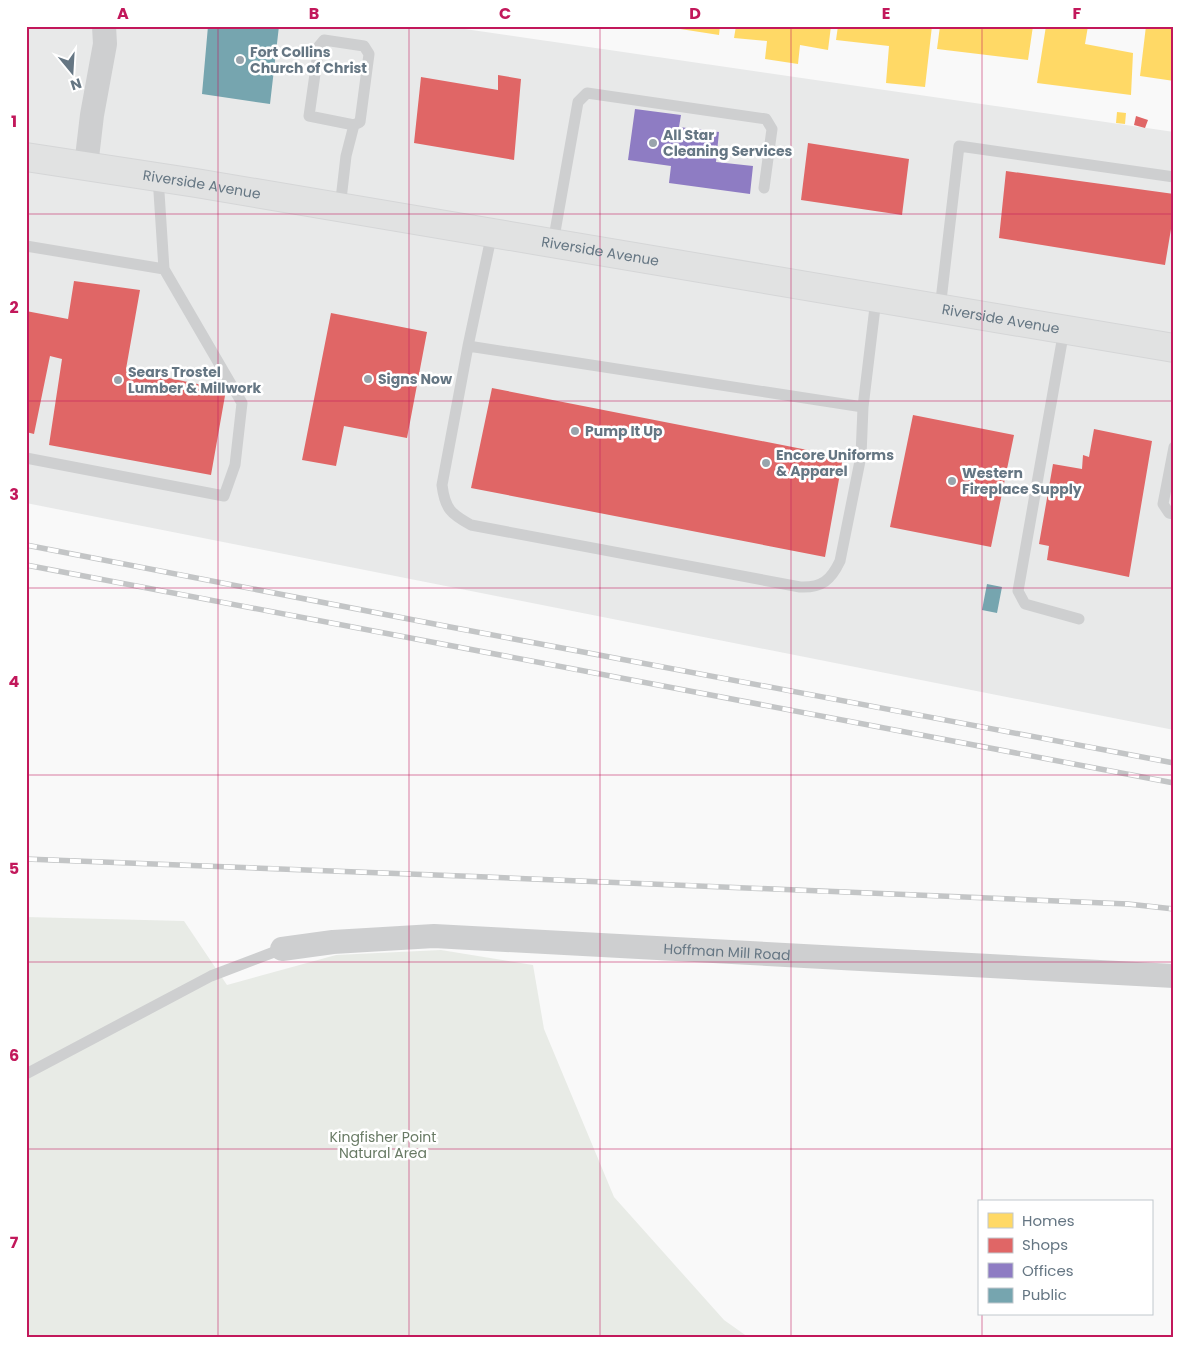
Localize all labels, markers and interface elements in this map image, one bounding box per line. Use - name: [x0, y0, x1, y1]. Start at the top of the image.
- text: A: [117, 2, 129, 25]
- text: B: [309, 2, 319, 25]
- text: C: [499, 2, 511, 25]
- text: D: [689, 2, 701, 25]
- text: E: [882, 2, 890, 25]
- text: F: [1073, 2, 1082, 25]
- place label: Fort Collins Church of Christ: [250, 42, 367, 78]
- north arrow: [48, 48, 98, 98]
- marker: Fort Collins Church of Christ: [234, 54, 246, 66]
- text: N: [68, 73, 84, 96]
- text: 1: [11, 110, 17, 133]
- place label: All Star Cleaning Services: [663, 125, 793, 161]
- marker: All Star Cleaning Services: [647, 137, 659, 149]
- street label: Riverside Avenue: [142, 165, 263, 204]
- street label: Riverside Avenue: [540, 231, 661, 271]
- text: 2: [9, 296, 19, 319]
- street label: Riverside Avenue: [940, 299, 1061, 339]
- place label: Sears Trostel Lumber & Millwork: [128, 362, 261, 398]
- place label: Signs Now: [378, 369, 453, 389]
- marker: Signs Now: [362, 373, 374, 385]
- marker: Sears Trostel Lumber & Millwork: [112, 374, 124, 386]
- place label: Pump It Up: [585, 421, 663, 441]
- marker: Pump It Up: [569, 425, 581, 437]
- place label: Encore Uniforms & Apparel: [776, 445, 894, 481]
- marker: Encore Uniforms & Apparel: [760, 457, 772, 469]
- place label: Western Fireplace Supply: [962, 463, 1082, 499]
- marker: Western Fireplace Supply: [946, 475, 958, 487]
- text: 3: [9, 483, 19, 506]
- text: 4: [9, 670, 20, 693]
- text: 5: [9, 857, 19, 880]
- street label: Hoffman Mill Road: [663, 938, 791, 965]
- text: 6: [9, 1044, 19, 1067]
- park label: Kingfisher Point Natural Area: [330, 1127, 436, 1163]
- legend: [978, 1200, 1152, 1316]
- text: Homes: [1022, 1210, 1075, 1231]
- text: 7: [10, 1231, 19, 1254]
- text: Shops: [1022, 1234, 1068, 1255]
- text: Offices: [1022, 1260, 1074, 1281]
- text: Public: [1022, 1284, 1067, 1305]

